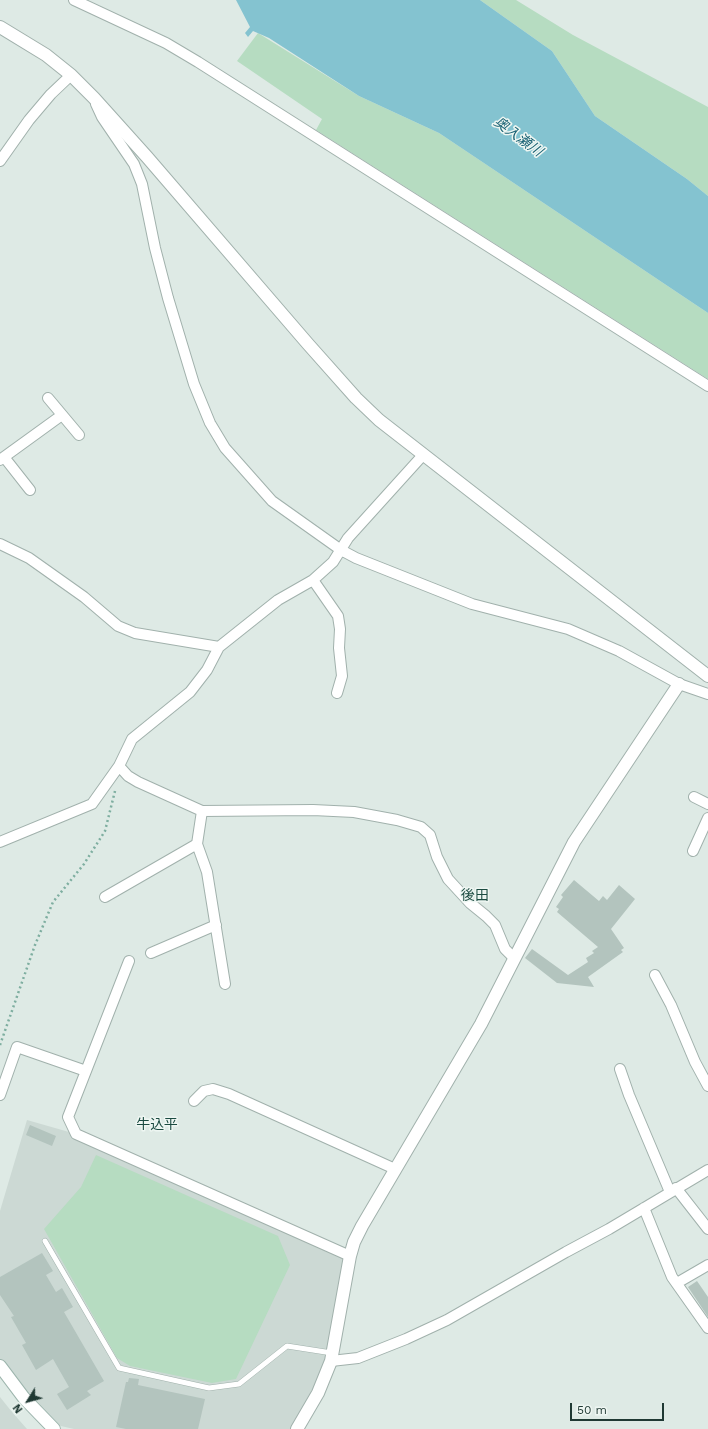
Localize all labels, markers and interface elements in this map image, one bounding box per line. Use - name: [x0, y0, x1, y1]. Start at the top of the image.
- water label: 奥入瀬川: [490, 114, 546, 160]
- district label: 後田: [461, 888, 489, 904]
- district label: 牛込平: [136, 1117, 178, 1133]
- north arrow: [8, 1381, 48, 1421]
- scale bar: [572, 1395, 666, 1421]
- text: N: [10, 1401, 26, 1416]
- text: 50 m: [577, 1403, 607, 1417]

